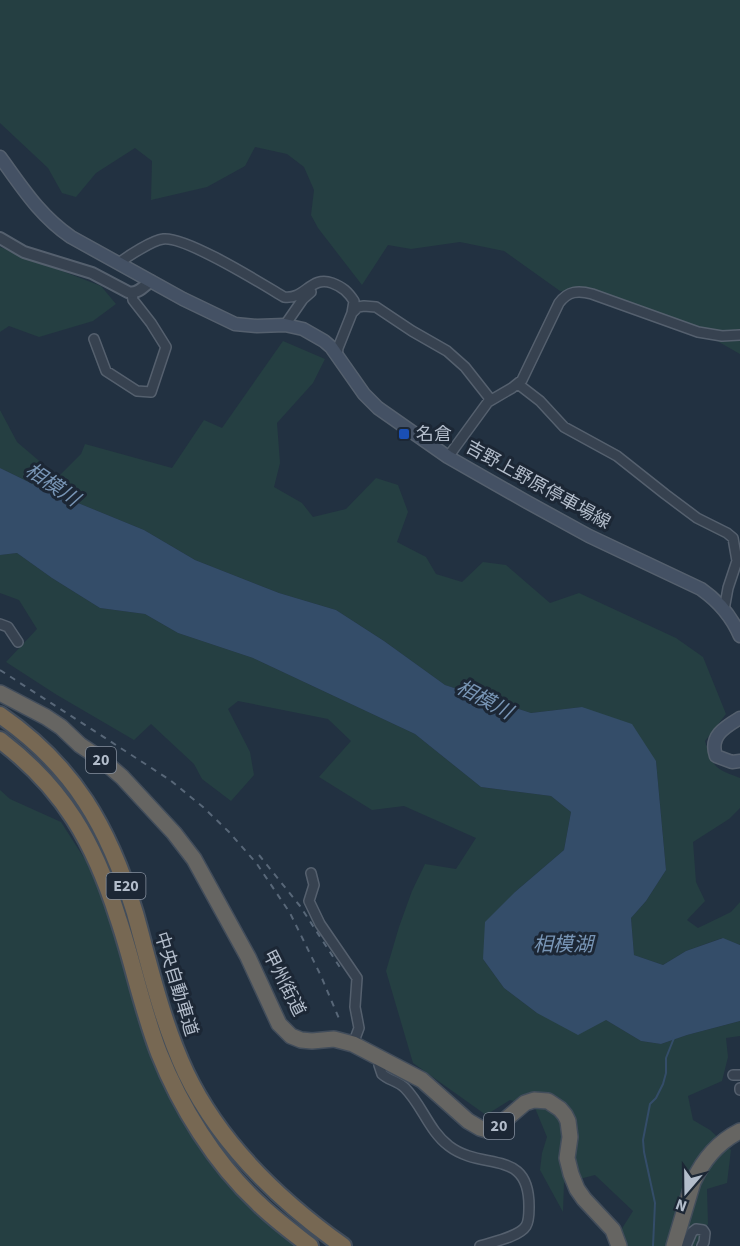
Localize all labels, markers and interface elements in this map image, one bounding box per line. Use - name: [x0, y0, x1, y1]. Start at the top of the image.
- place label: 名倉: [416, 422, 452, 447]
- marker: 名倉: [397, 427, 411, 441]
- street label: 吉野上野原停車場線: [461, 435, 615, 535]
- water label: 相模川: [19, 457, 86, 515]
- water label: 相模川: [451, 674, 519, 727]
- road number: 20: [86, 747, 116, 773]
- road number: E20: [106, 873, 146, 899]
- street label: 中央自動車道: [148, 929, 204, 1039]
- water label: 相模湖: [533, 931, 596, 959]
- street label: 甲州街道: [257, 945, 311, 1021]
- road number: 20: [484, 1113, 514, 1139]
- north arrow: [656, 1162, 716, 1222]
- text: N: [672, 1193, 690, 1217]

